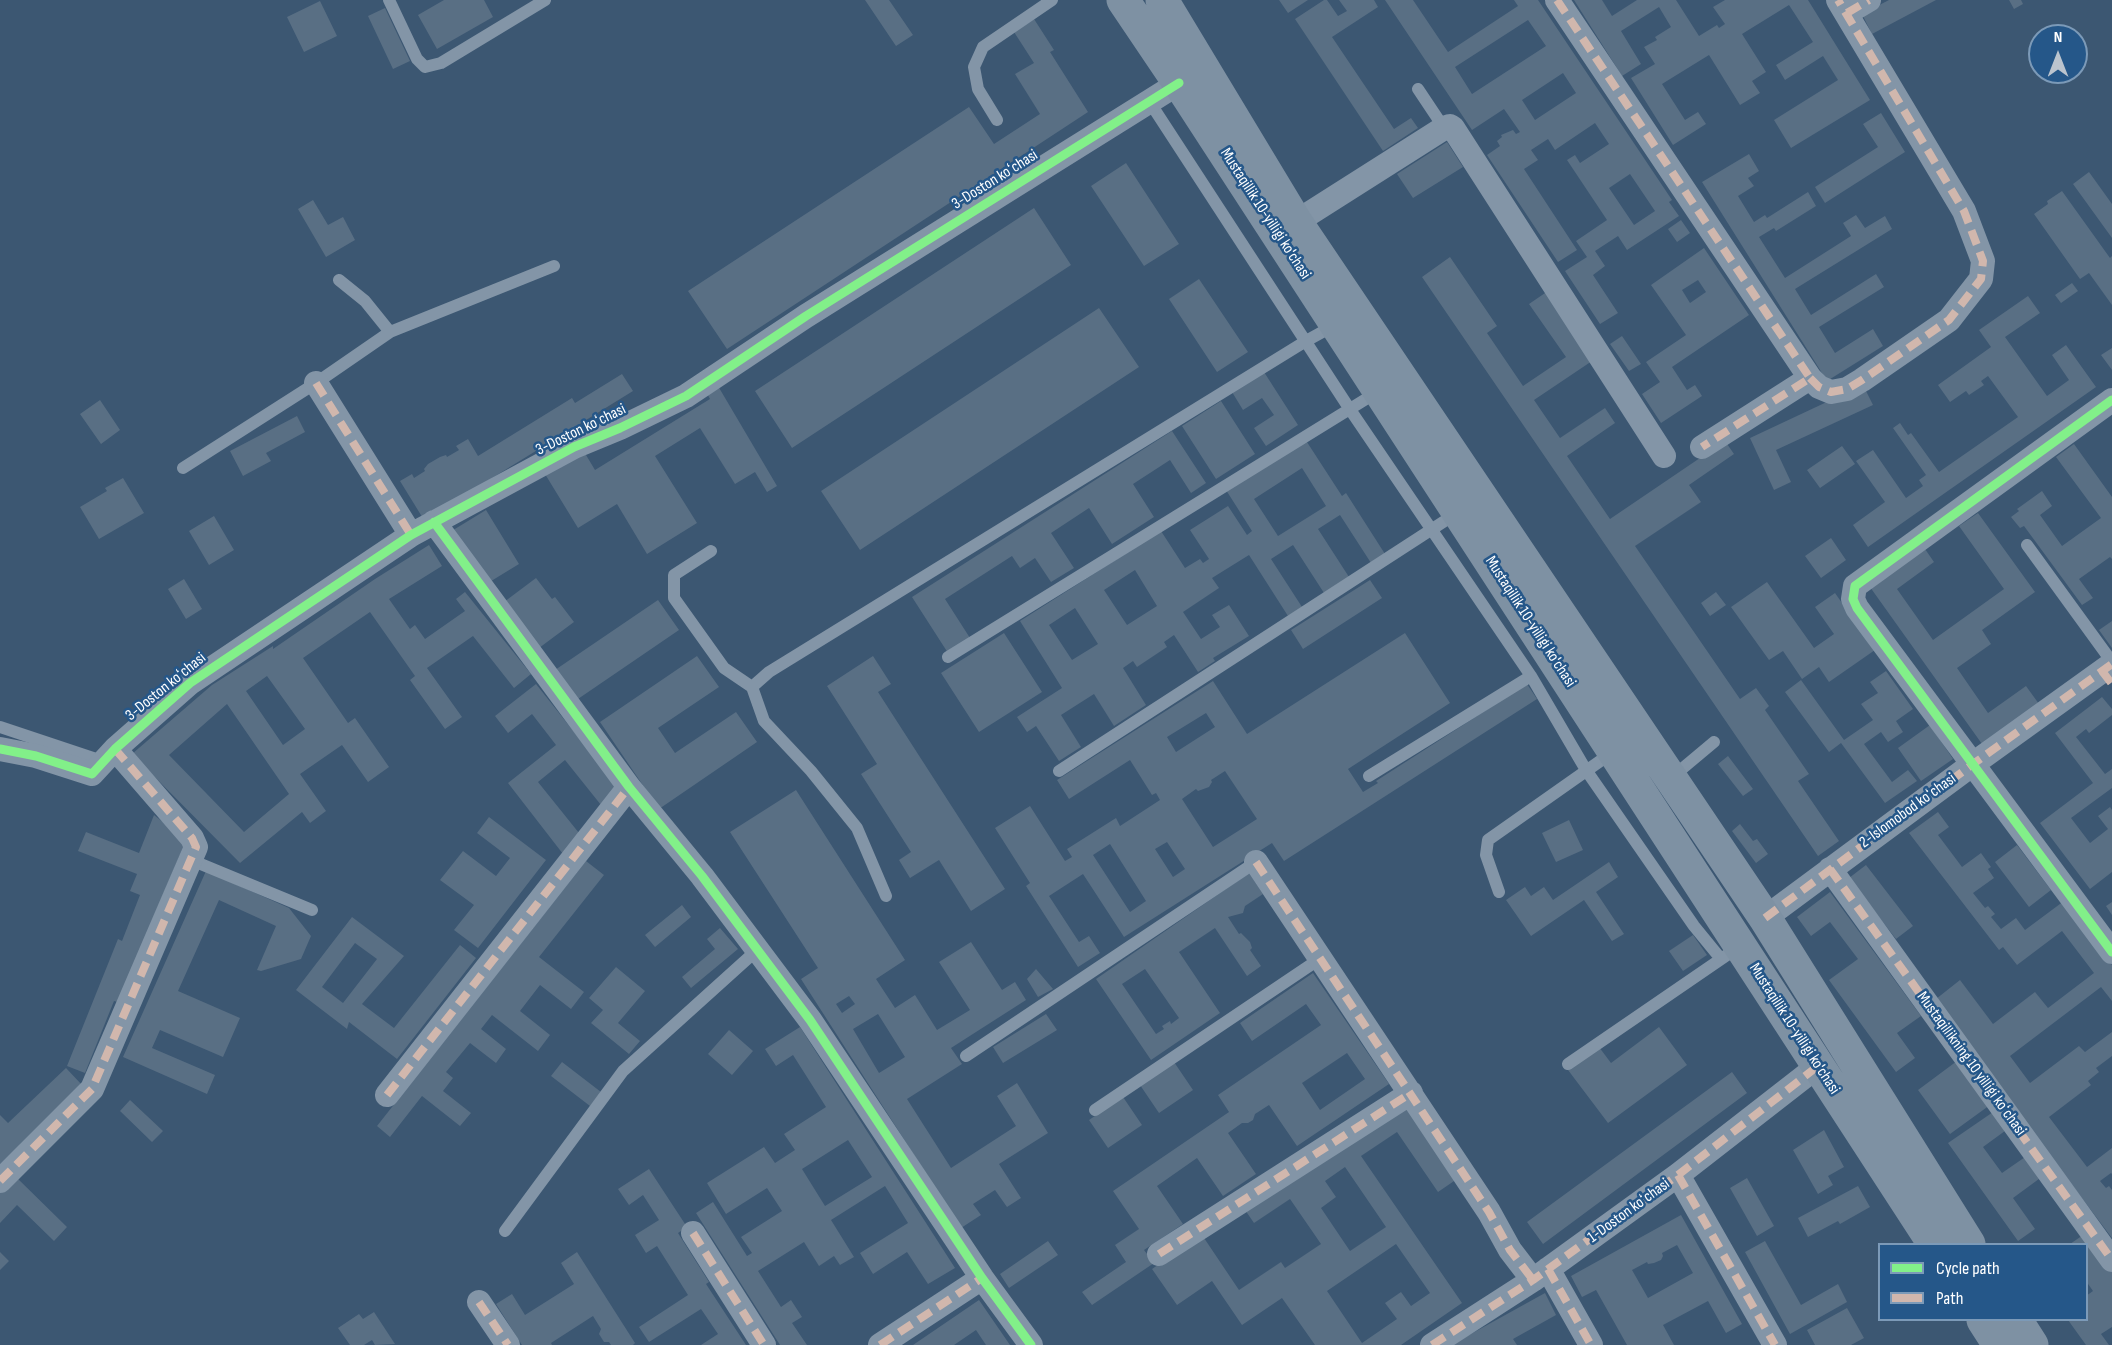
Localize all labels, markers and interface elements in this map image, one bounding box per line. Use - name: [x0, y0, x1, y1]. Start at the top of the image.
- north arrow: [2028, 24, 2088, 84]
- text: N: [2054, 28, 2062, 47]
- street label: Mustaqillik 10-yilligi ko'chasi: [1215, 145, 1315, 283]
- street label: 3-Doston koʻchasi: [948, 146, 1042, 214]
- street label: 3-Doston koʻchasi: [533, 400, 629, 460]
- street label: Mustaqillik 10-yilligi ko'chasi: [1480, 553, 1580, 691]
- street label: 3-Doston koʻchasi: [122, 649, 210, 725]
- street label: 2-Islomobod koʻchasi: [1856, 770, 1960, 852]
- street label: Mustaqillik 10-yilligi ko'chasi: [1744, 960, 1844, 1098]
- street label: Mustaqillikning 10 yilligi koʻchasi: [1912, 988, 2030, 1140]
- street label: 1-Doston koʻchasi: [1584, 1175, 1674, 1247]
- legend: [1878, 1243, 2088, 1321]
- text: Cycle path: [1936, 1258, 2000, 1279]
- text: Path: [1936, 1288, 1964, 1309]

